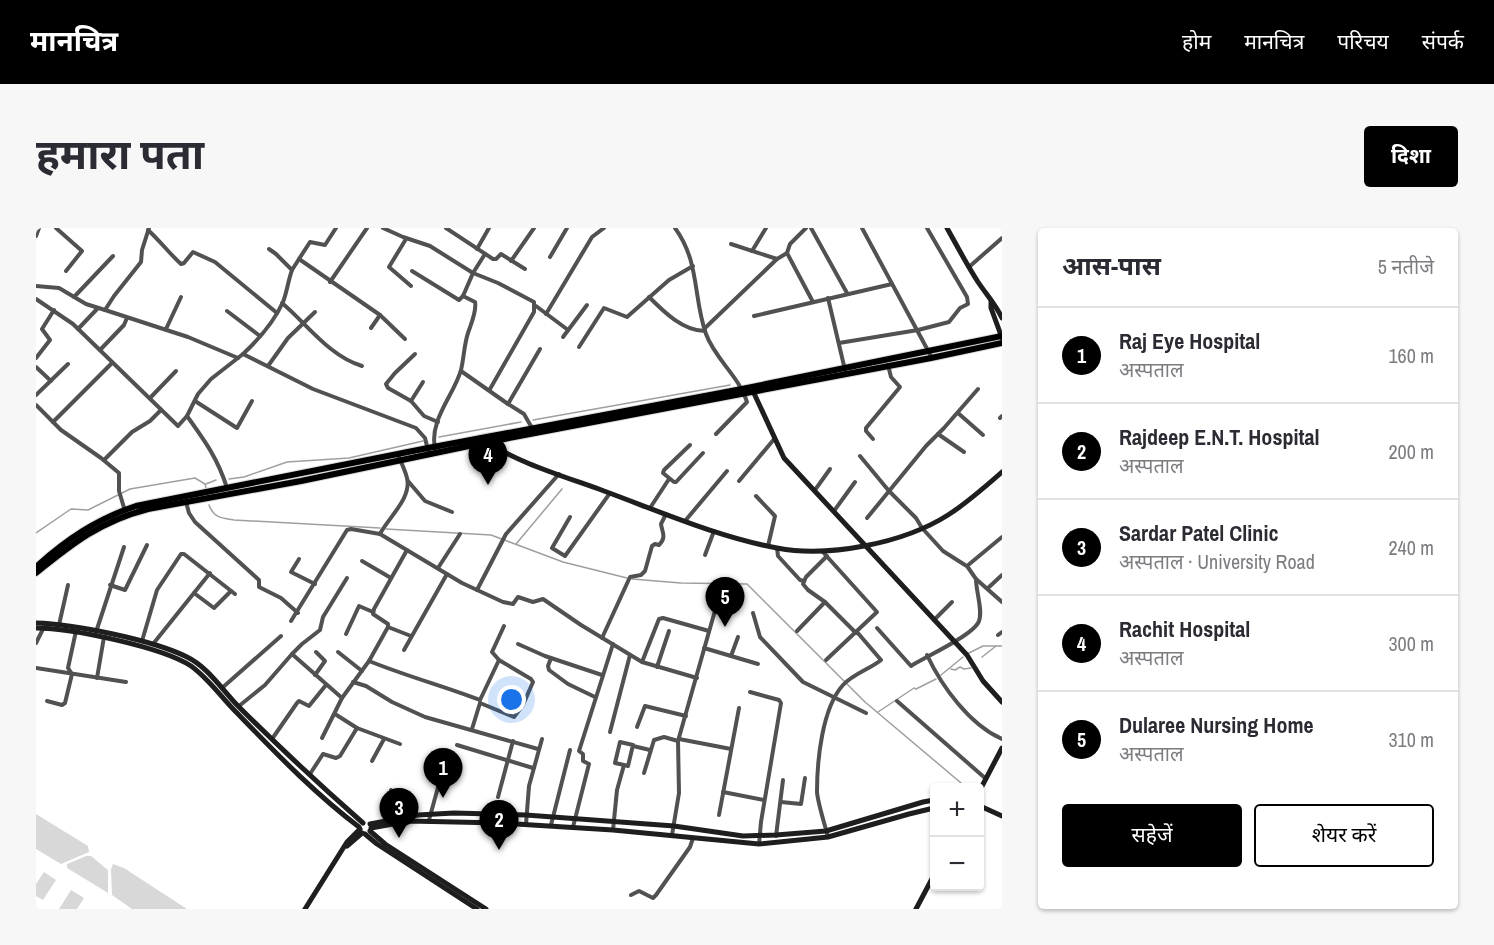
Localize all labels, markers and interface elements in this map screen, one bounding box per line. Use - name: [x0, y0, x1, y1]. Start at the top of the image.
- text: मानचित्र: [30, 22, 118, 60]
- text: होम: [1182, 27, 1211, 56]
- text: मानचित्र: [1244, 27, 1304, 56]
- text: परिचय: [1337, 27, 1389, 56]
- text: संपर्क: [1422, 27, 1464, 56]
- text: हमारा पता: [36, 126, 204, 182]
- button: दिशा: [1364, 126, 1458, 187]
- text: आस-पास: [1062, 248, 1161, 283]
- text: 5 नतीजे: [1378, 253, 1434, 280]
- text: Raj Eye Hospital: [1119, 326, 1260, 356]
- text: 1: [1077, 342, 1086, 369]
- text: 160 m: [1388, 342, 1434, 369]
- text: अस्पताल: [1119, 356, 1184, 383]
- text: Rajdeep E.N.T. Hospital: [1119, 422, 1320, 452]
- pin: 4: [468, 436, 508, 485]
- text: 2: [1077, 438, 1086, 465]
- text: 200 m: [1388, 438, 1434, 465]
- text: अस्पताल: [1119, 452, 1184, 479]
- text: Sardar Patel Clinic: [1119, 518, 1278, 548]
- text: 3: [1077, 534, 1086, 561]
- text: 240 m: [1388, 534, 1434, 561]
- text: अस्पताल · University Road: [1119, 548, 1315, 575]
- pin: 5: [706, 578, 744, 627]
- text: Rachit Hospital: [1119, 614, 1250, 644]
- text: 4: [1077, 630, 1086, 657]
- text: 300 m: [1388, 630, 1434, 657]
- text: अस्पताल: [1119, 644, 1184, 671]
- your location: [497, 685, 526, 714]
- text: Dularee Nursing Home: [1119, 710, 1313, 740]
- text: 5: [1077, 726, 1086, 753]
- text: 310 m: [1388, 726, 1434, 753]
- text: अस्पताल: [1119, 740, 1184, 767]
- pin: 1: [424, 748, 462, 798]
- map controls: [930, 783, 984, 891]
- button: +: [930, 783, 984, 837]
- pin: 3: [380, 788, 418, 838]
- pin: 2: [480, 800, 518, 850]
- button: सहेजें: [1062, 804, 1242, 867]
- button: शेयर करें: [1254, 804, 1434, 867]
- button: −: [930, 837, 984, 891]

